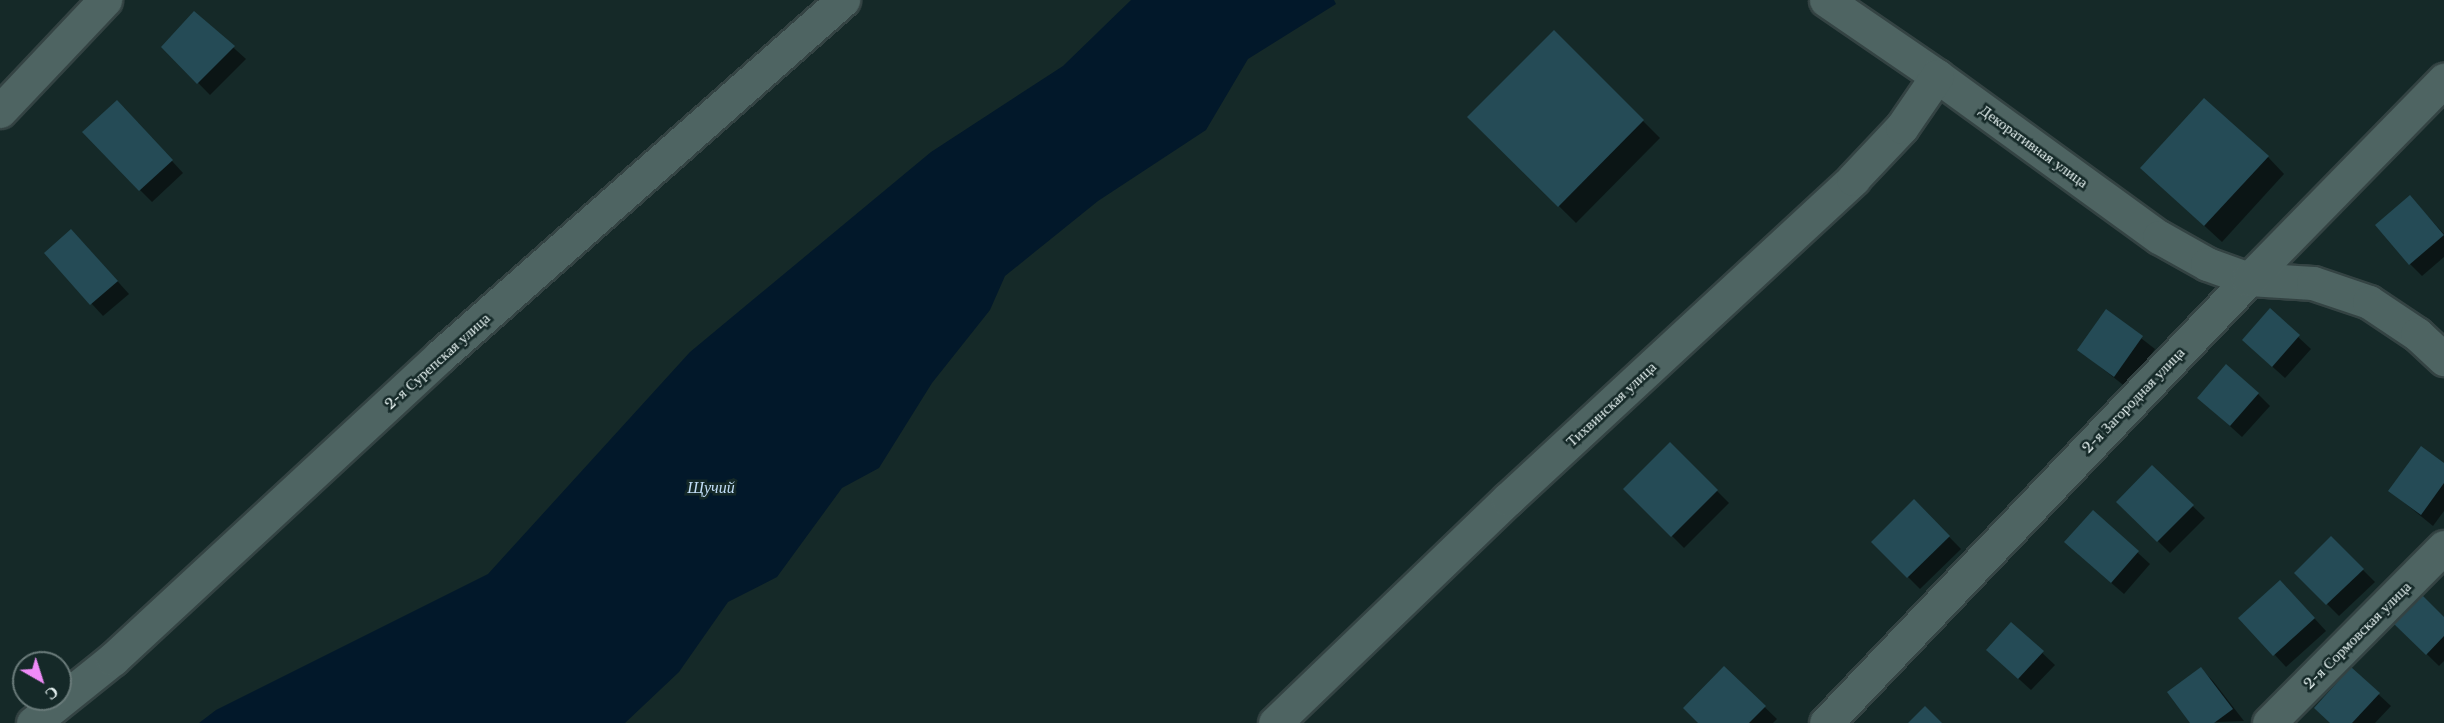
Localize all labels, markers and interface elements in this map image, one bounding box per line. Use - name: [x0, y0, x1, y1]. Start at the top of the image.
- street label: Декоративная улица: [1976, 101, 2092, 191]
- street label: 2-я Сурепская улица: [381, 309, 493, 413]
- street label: 2-я Загородная улица: [2078, 343, 2188, 457]
- street label: Тихвинская улица: [1562, 358, 1660, 450]
- water label: Щучий: [687, 477, 735, 497]
- street label: 2-я Сормовская улица: [2299, 577, 2415, 693]
- north arrow: [12, 651, 72, 711]
- text: С: [41, 682, 63, 705]

